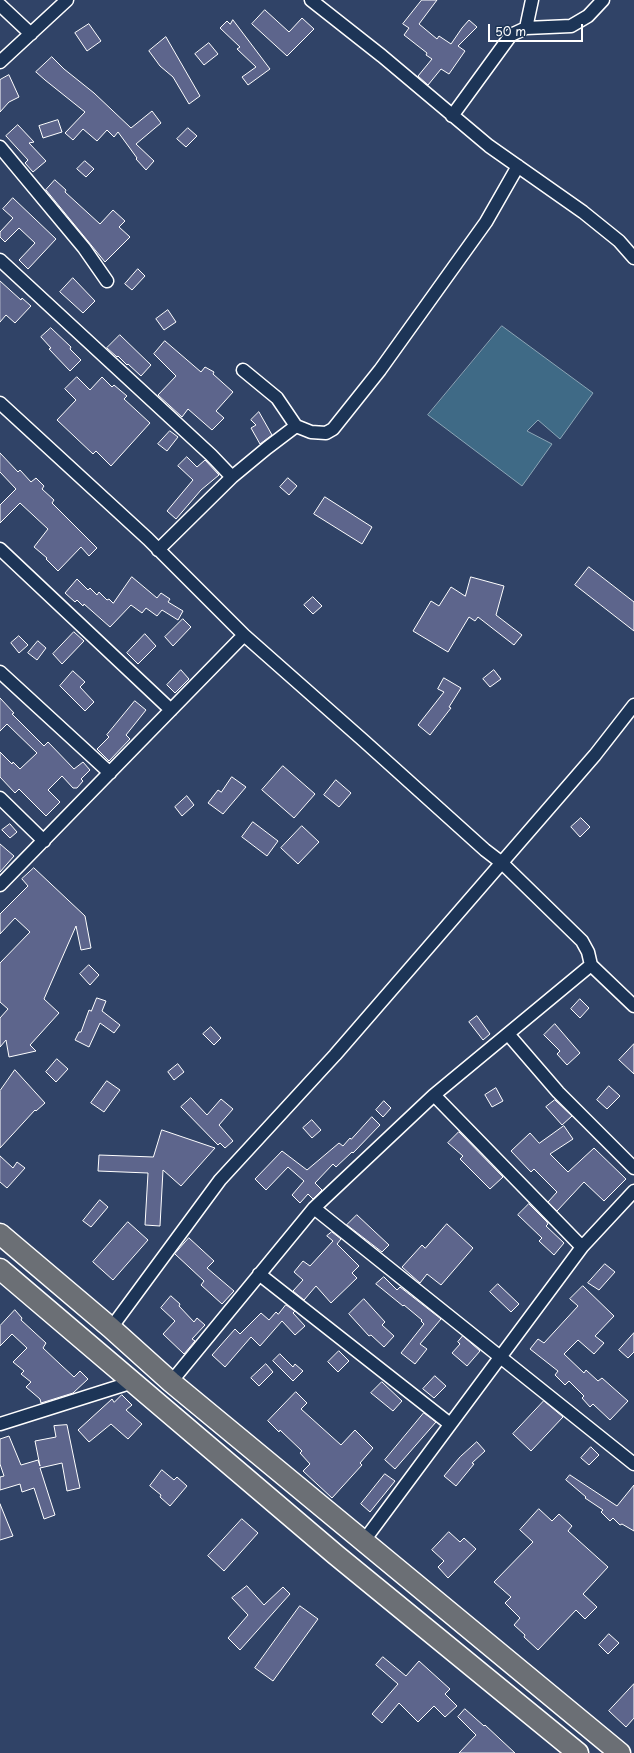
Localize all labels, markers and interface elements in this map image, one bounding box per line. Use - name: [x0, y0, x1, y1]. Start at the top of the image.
- scale bar: [490, 16, 585, 42]
- text: 50 m: [495, 22, 526, 40]

